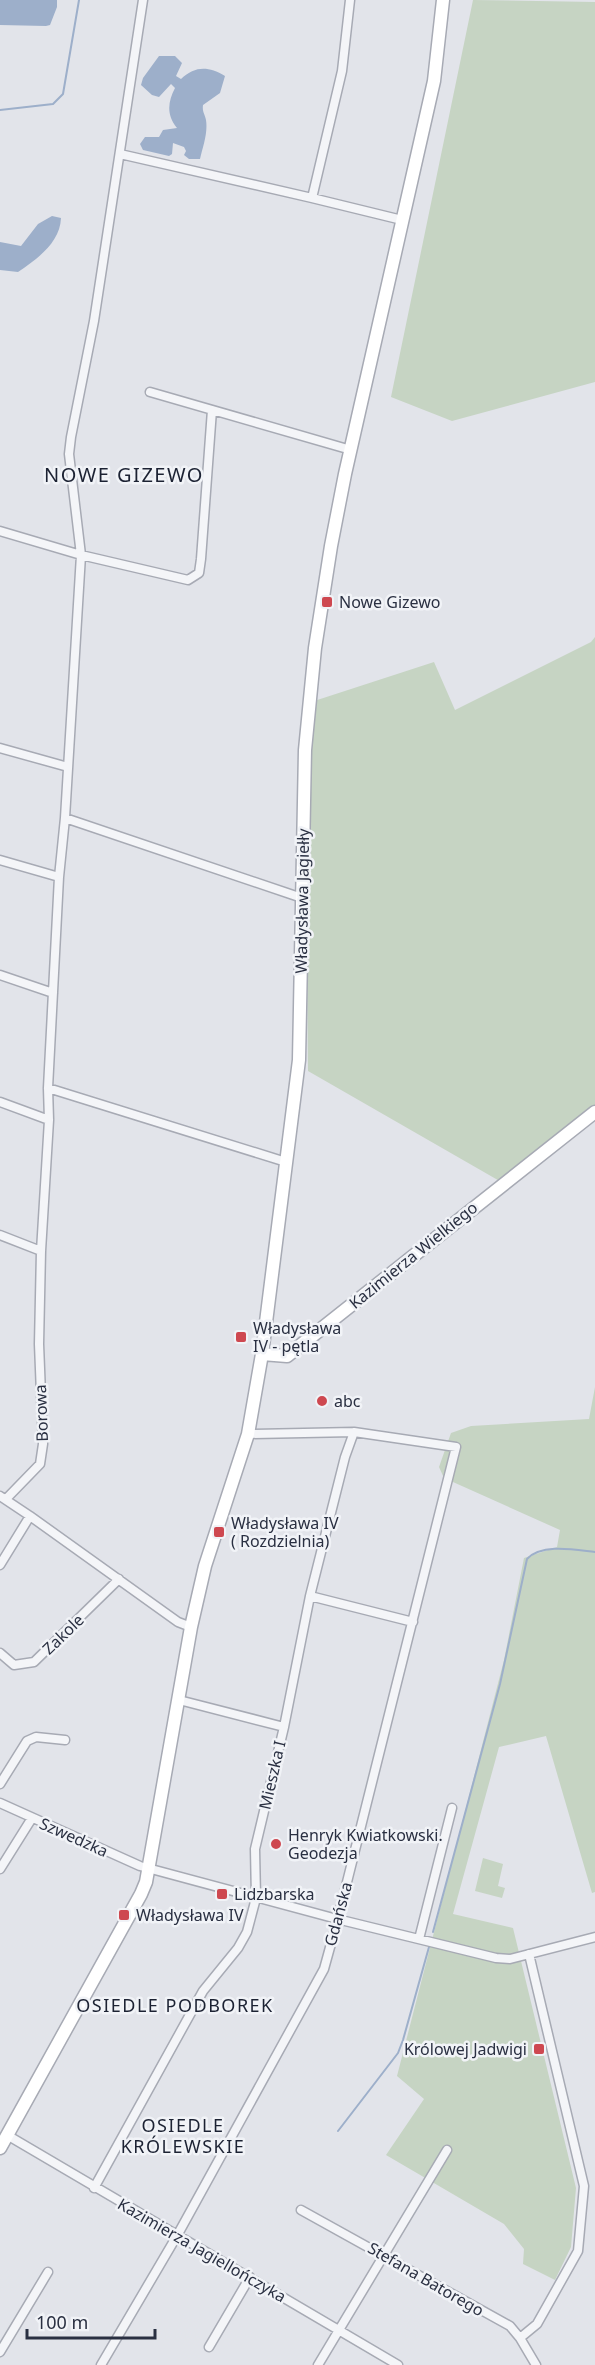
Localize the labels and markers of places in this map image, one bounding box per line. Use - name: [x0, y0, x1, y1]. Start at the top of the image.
- place label: Nowe Gizewo: [339, 591, 441, 613]
- marker: Nowe Gizewo: [320, 595, 334, 609]
- place label: Władysława IV - pętla: [253, 1317, 341, 1357]
- marker: Władysława IV - pętla: [234, 1330, 248, 1344]
- place label: abc: [334, 1390, 361, 1412]
- marker: abc: [315, 1394, 329, 1408]
- place label: Władysława IV ( Rozdzielnia): [231, 1512, 339, 1552]
- marker: Władysława IV ( Rozdzielnia): [212, 1525, 226, 1539]
- place label: Henryk Kwiatkowski. Geodezja: [288, 1824, 443, 1864]
- marker: Henryk Kwiatkowski. Geodezja: [269, 1837, 283, 1851]
- place label: Lidzbarska: [234, 1883, 314, 1905]
- marker: Lidzbarska: [215, 1887, 229, 1901]
- place label: Władysława IV: [136, 1904, 244, 1926]
- marker: Władysława IV: [117, 1908, 131, 1922]
- place label: Królowej Jadwigi: [404, 2038, 527, 2060]
- marker: Królowej Jadwigi: [532, 2042, 546, 2056]

